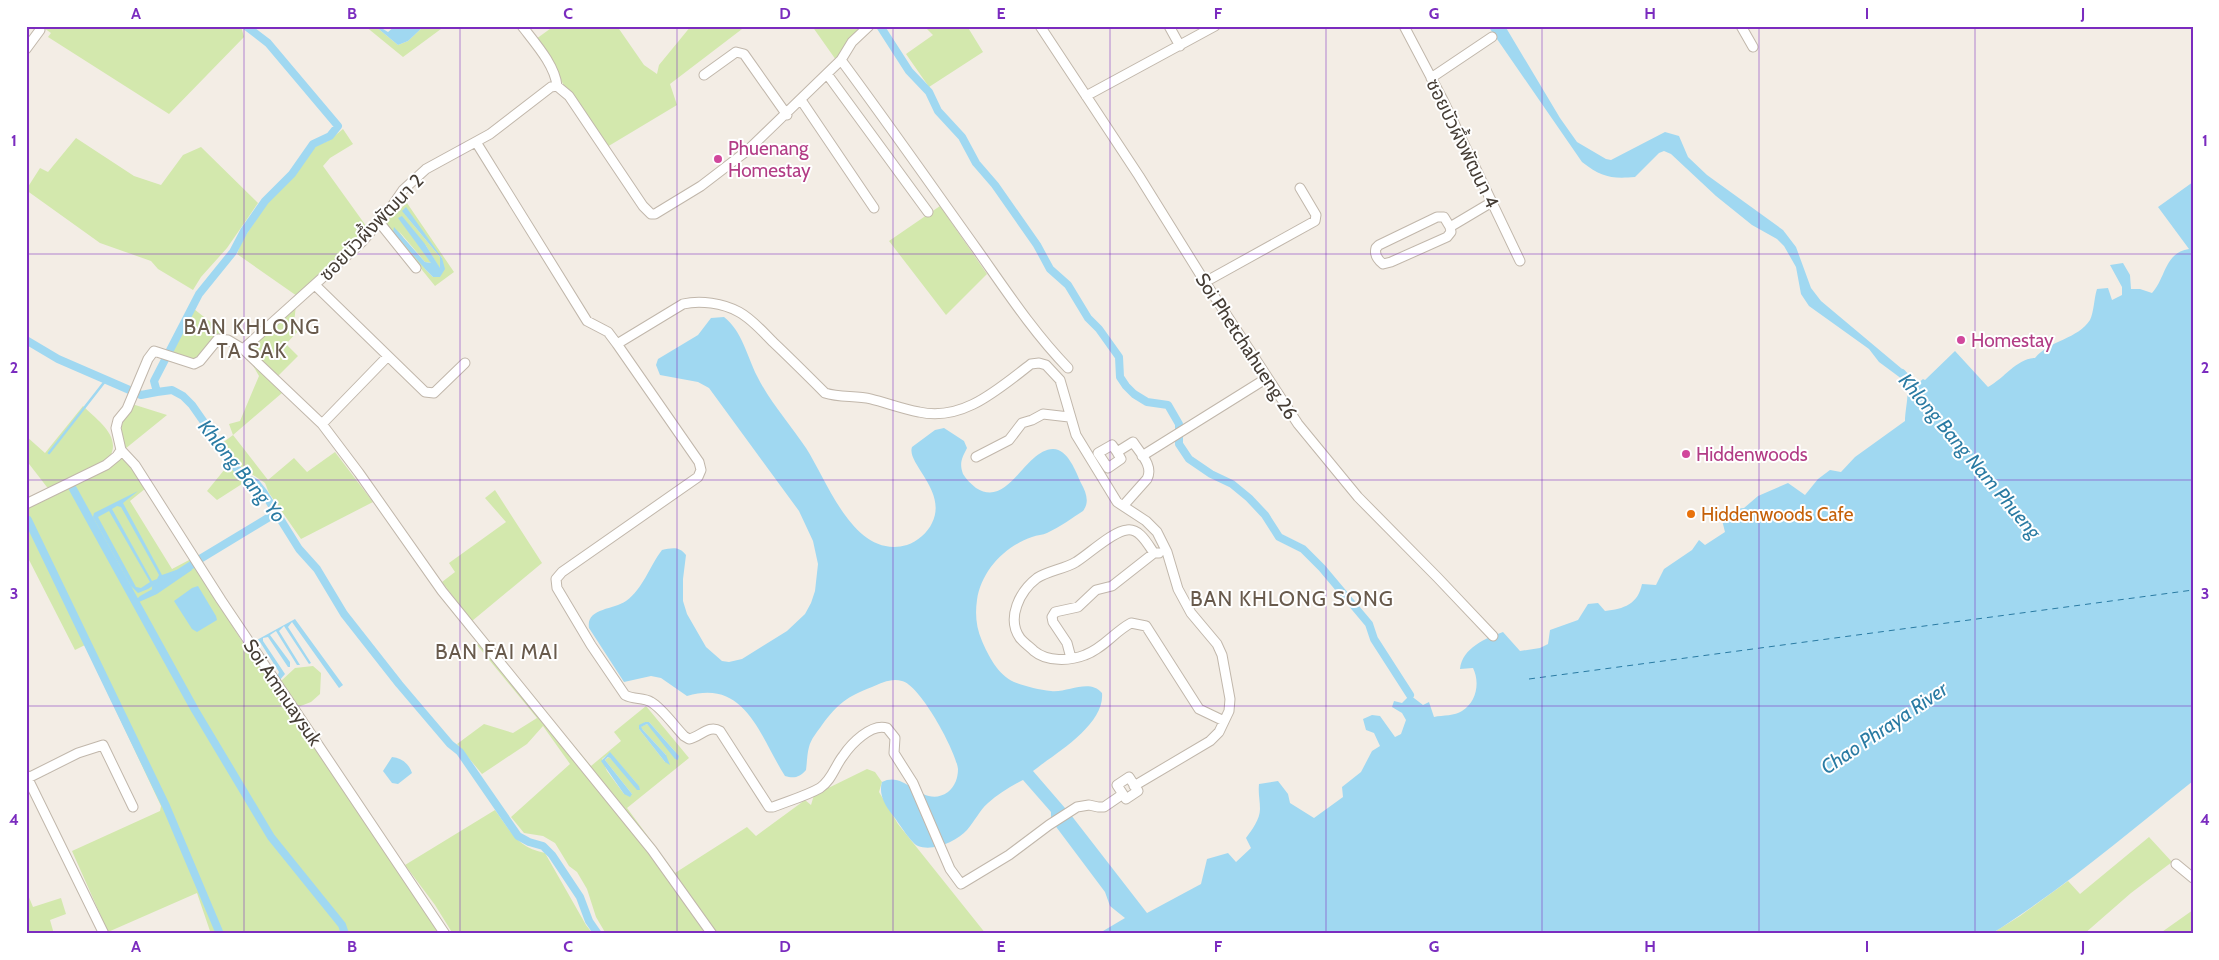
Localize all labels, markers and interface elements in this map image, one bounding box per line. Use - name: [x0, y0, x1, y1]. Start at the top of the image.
- text: A: [131, 4, 141, 23]
- text: B: [347, 4, 357, 23]
- text: C: [563, 4, 573, 23]
- text: D: [779, 4, 791, 23]
- text: E: [996, 4, 1006, 23]
- text: F: [1214, 4, 1223, 23]
- text: G: [1429, 4, 1439, 23]
- text: H: [1644, 4, 1656, 23]
- text: I: [1865, 4, 1869, 23]
- text: J: [2080, 4, 2085, 23]
- street label: ซอยบัวผึ้งพัฒนา 4: [1421, 74, 1506, 212]
- text: 1: [11, 131, 17, 150]
- text: 1: [2202, 131, 2208, 150]
- place label: Phuenang Homestay: [728, 137, 811, 182]
- marker: Phuenang Homestay: [712, 153, 724, 165]
- street label: ซอยบัวผึ้งพัฒนา 2: [313, 168, 428, 286]
- street label: Soi Phetchahueng 26: [1191, 269, 1303, 424]
- district label: BAN KHLONG TA SAK: [184, 314, 320, 363]
- place label: Homestay: [1971, 329, 2054, 352]
- marker: Homestay: [1955, 334, 1967, 346]
- text: 2: [10, 358, 18, 377]
- text: 2: [2201, 358, 2209, 377]
- water label: Khlong Bang Nam Phueng: [1894, 369, 2047, 544]
- water label: Khlong Bang Yo: [193, 415, 291, 527]
- place label: Hiddenwoods: [1696, 443, 1808, 466]
- marker: Hiddenwoods: [1680, 448, 1692, 460]
- place label: Hiddenwoods Cafe: [1701, 503, 1854, 526]
- marker: Hiddenwoods Cafe: [1685, 508, 1697, 520]
- text: 3: [10, 584, 18, 603]
- text: 3: [2201, 584, 2209, 603]
- district label: BAN KHLONG SONG: [1190, 586, 1394, 611]
- street label: Soi Amnuaysuk: [239, 635, 327, 750]
- district label: BAN FAI MAI: [435, 639, 559, 664]
- water label: Chao Phraya River: [1816, 676, 1953, 779]
- text: 4: [9, 810, 19, 829]
- text: 4: [2200, 810, 2210, 829]
- text: A: [131, 937, 141, 956]
- text: B: [347, 937, 357, 956]
- text: C: [563, 937, 573, 956]
- text: D: [779, 937, 791, 956]
- text: E: [996, 937, 1006, 956]
- text: F: [1214, 937, 1223, 956]
- text: G: [1429, 937, 1439, 956]
- text: H: [1644, 937, 1656, 956]
- text: I: [1865, 937, 1869, 956]
- text: J: [2080, 937, 2085, 956]

